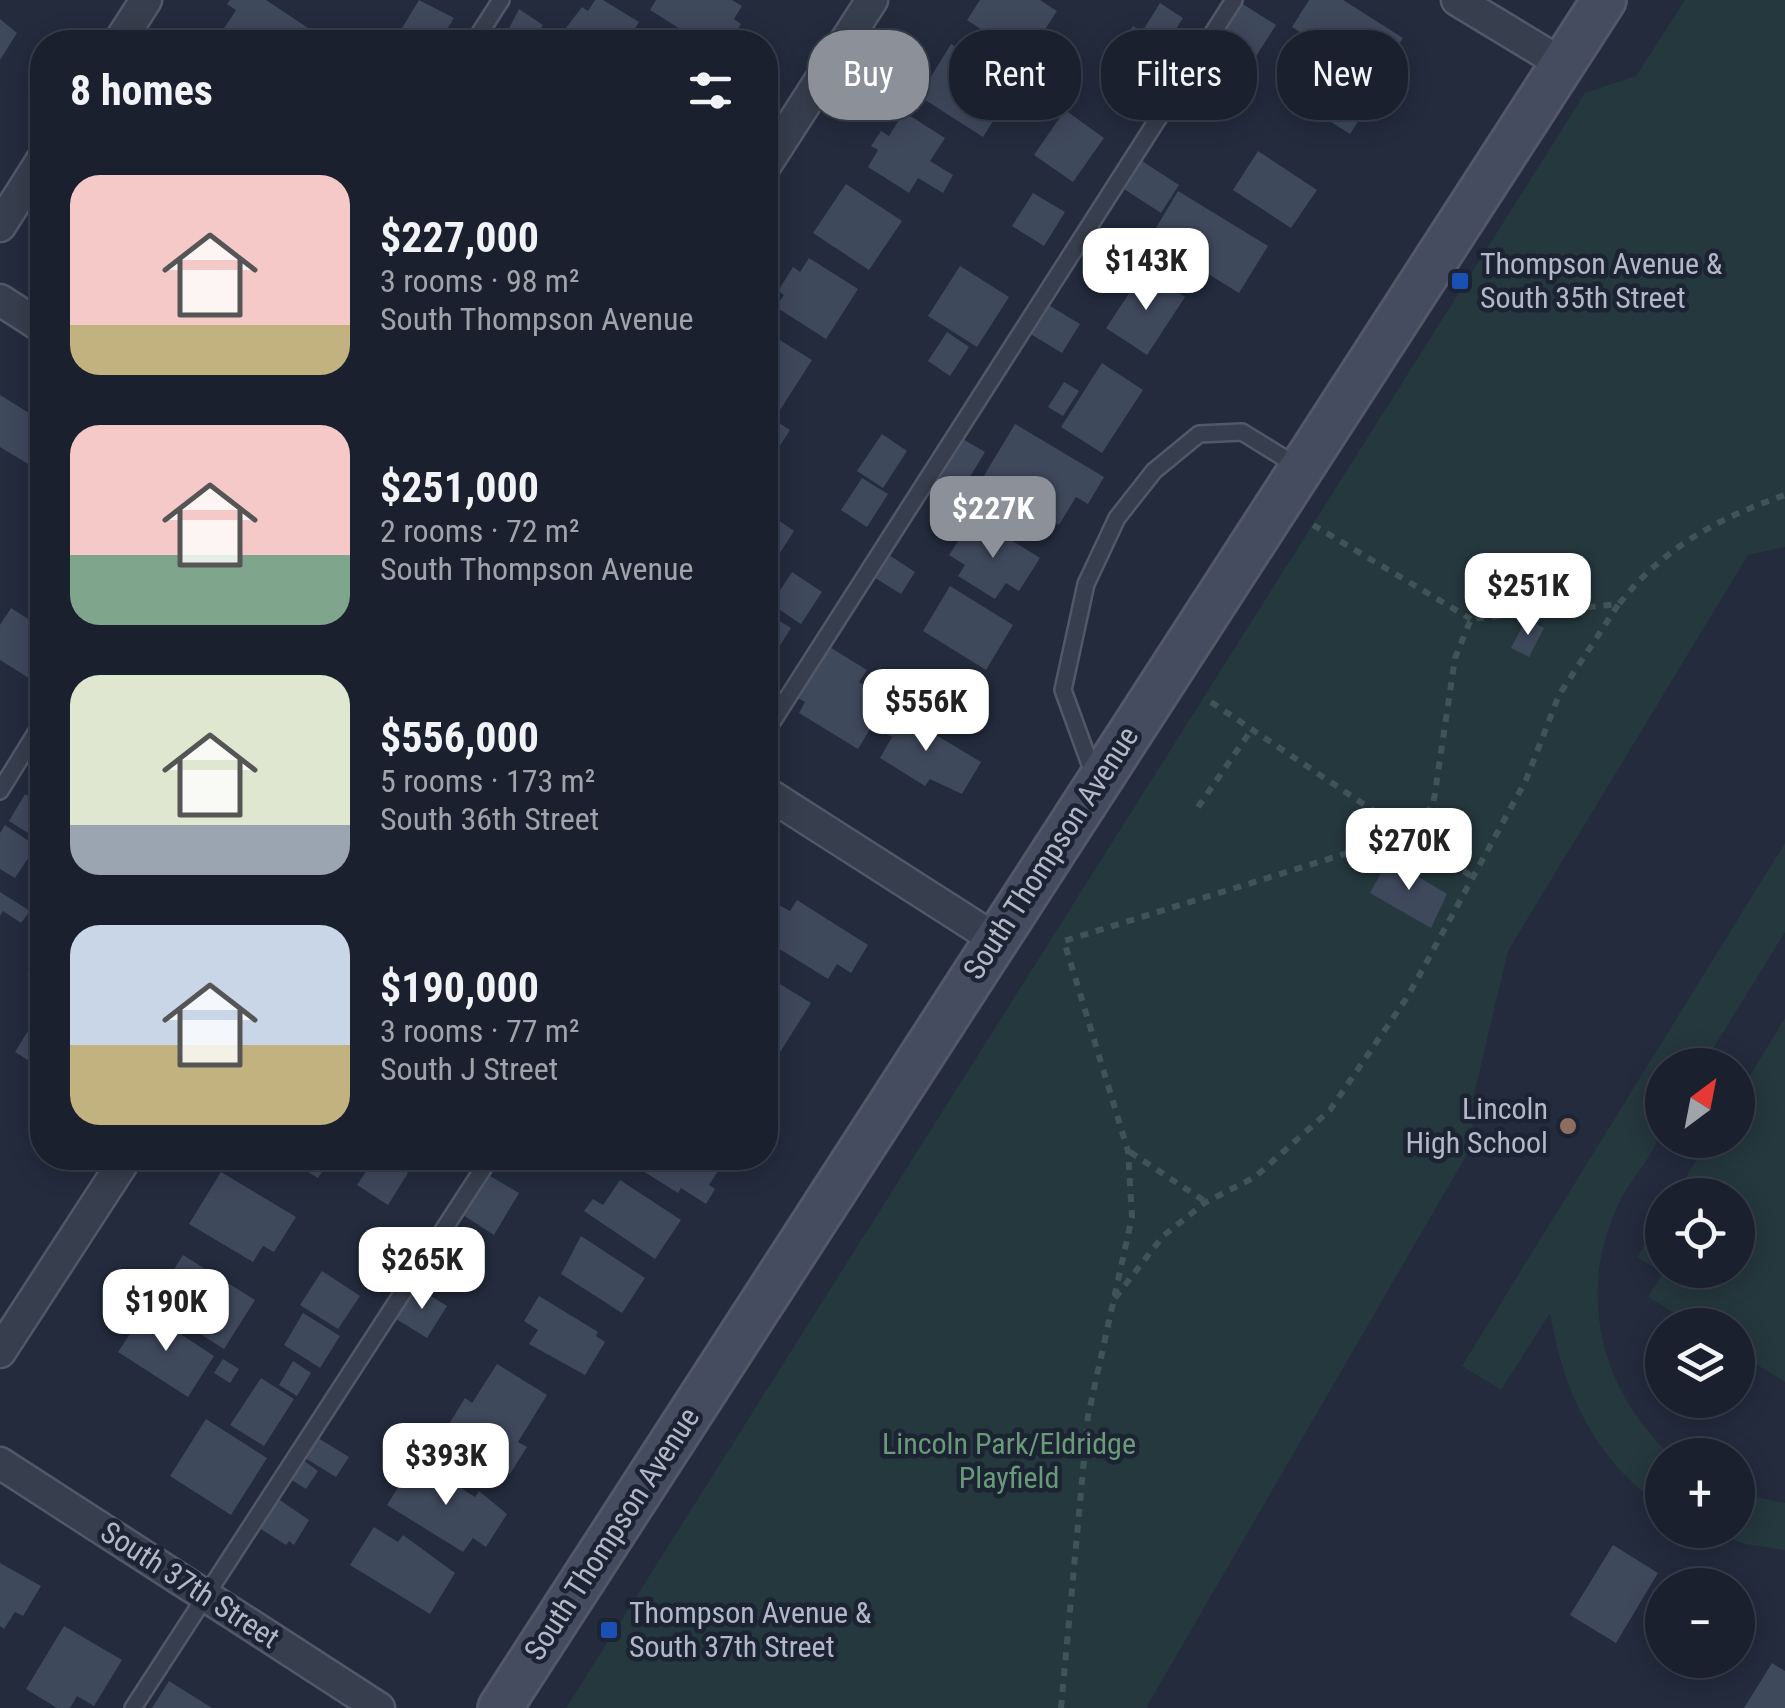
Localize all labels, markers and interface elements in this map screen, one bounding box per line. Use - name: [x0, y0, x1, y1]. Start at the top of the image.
- chip: Buy: [808, 30, 929, 120]
- chip: Rent: [949, 30, 1081, 120]
- chip: Filters: [1101, 30, 1257, 120]
- chip: New: [1277, 30, 1408, 120]
- icon: filters: [683, 63, 738, 118]
- text: 8 homes: [70, 66, 213, 115]
- text: $227,000: [380, 213, 539, 262]
- icon: home: [150, 215, 270, 335]
- pin: $143K: [1076, 228, 1216, 313]
- text: $143K: [1105, 241, 1187, 279]
- place label: Thompson Avenue & South 35th Street: [1480, 246, 1723, 315]
- text: 3 rooms · 98 m²: [380, 262, 579, 300]
- marker: Thompson Avenue & South 35th Street: [1449, 270, 1471, 292]
- text: South Thompson Avenue: [380, 300, 693, 338]
- text: $251,000: [380, 463, 539, 512]
- icon: home: [150, 465, 270, 585]
- pin: $227K: [923, 476, 1063, 561]
- text: $227K: [952, 489, 1034, 527]
- text: 2 rooms · 72 m²: [380, 512, 579, 550]
- text: South Thompson Avenue: [380, 550, 693, 588]
- pin: $251K: [1458, 553, 1598, 638]
- text: $251K: [1487, 566, 1569, 604]
- pin: $556K: [856, 669, 996, 754]
- text: $556K: [885, 682, 967, 720]
- text: $556,000: [380, 713, 539, 762]
- icon: home: [150, 715, 270, 835]
- street label: South Thompson Avenue: [956, 720, 1145, 985]
- text: 5 rooms · 173 m²: [380, 762, 595, 800]
- text: South 36th Street: [380, 800, 599, 838]
- pin: $270K: [1339, 808, 1479, 893]
- text: $270K: [1368, 821, 1450, 859]
- text: $190,000: [380, 963, 539, 1012]
- icon: home: [150, 965, 270, 1085]
- text: 3 rooms · 77 m²: [380, 1012, 579, 1050]
- north arrow: [1645, 1048, 1755, 1158]
- map controls: [1645, 1048, 1755, 1678]
- text: South J Street: [380, 1050, 558, 1088]
- place label: Lincoln High School: [1405, 1091, 1548, 1160]
- marker: Lincoln High School: [1557, 1115, 1579, 1137]
- button: locate: [1645, 1178, 1755, 1288]
- pin: $265K: [352, 1227, 492, 1312]
- text: $265K: [381, 1240, 463, 1278]
- pin: $190K: [96, 1269, 236, 1354]
- text: $190K: [125, 1282, 207, 1320]
- button: layers: [1645, 1308, 1755, 1418]
- street label: South Thompson Avenue: [517, 1401, 706, 1666]
- pin: $393K: [376, 1423, 516, 1508]
- park label: Lincoln Park/Eldridge Playfield: [882, 1426, 1136, 1495]
- text: $393K: [405, 1436, 487, 1474]
- button: +: [1645, 1438, 1755, 1548]
- street label: South 37th Street: [95, 1514, 286, 1655]
- button: −: [1645, 1568, 1755, 1678]
- place label: Thompson Avenue & South 37th Street: [629, 1595, 872, 1664]
- marker: Thompson Avenue & South 37th Street: [598, 1619, 620, 1641]

